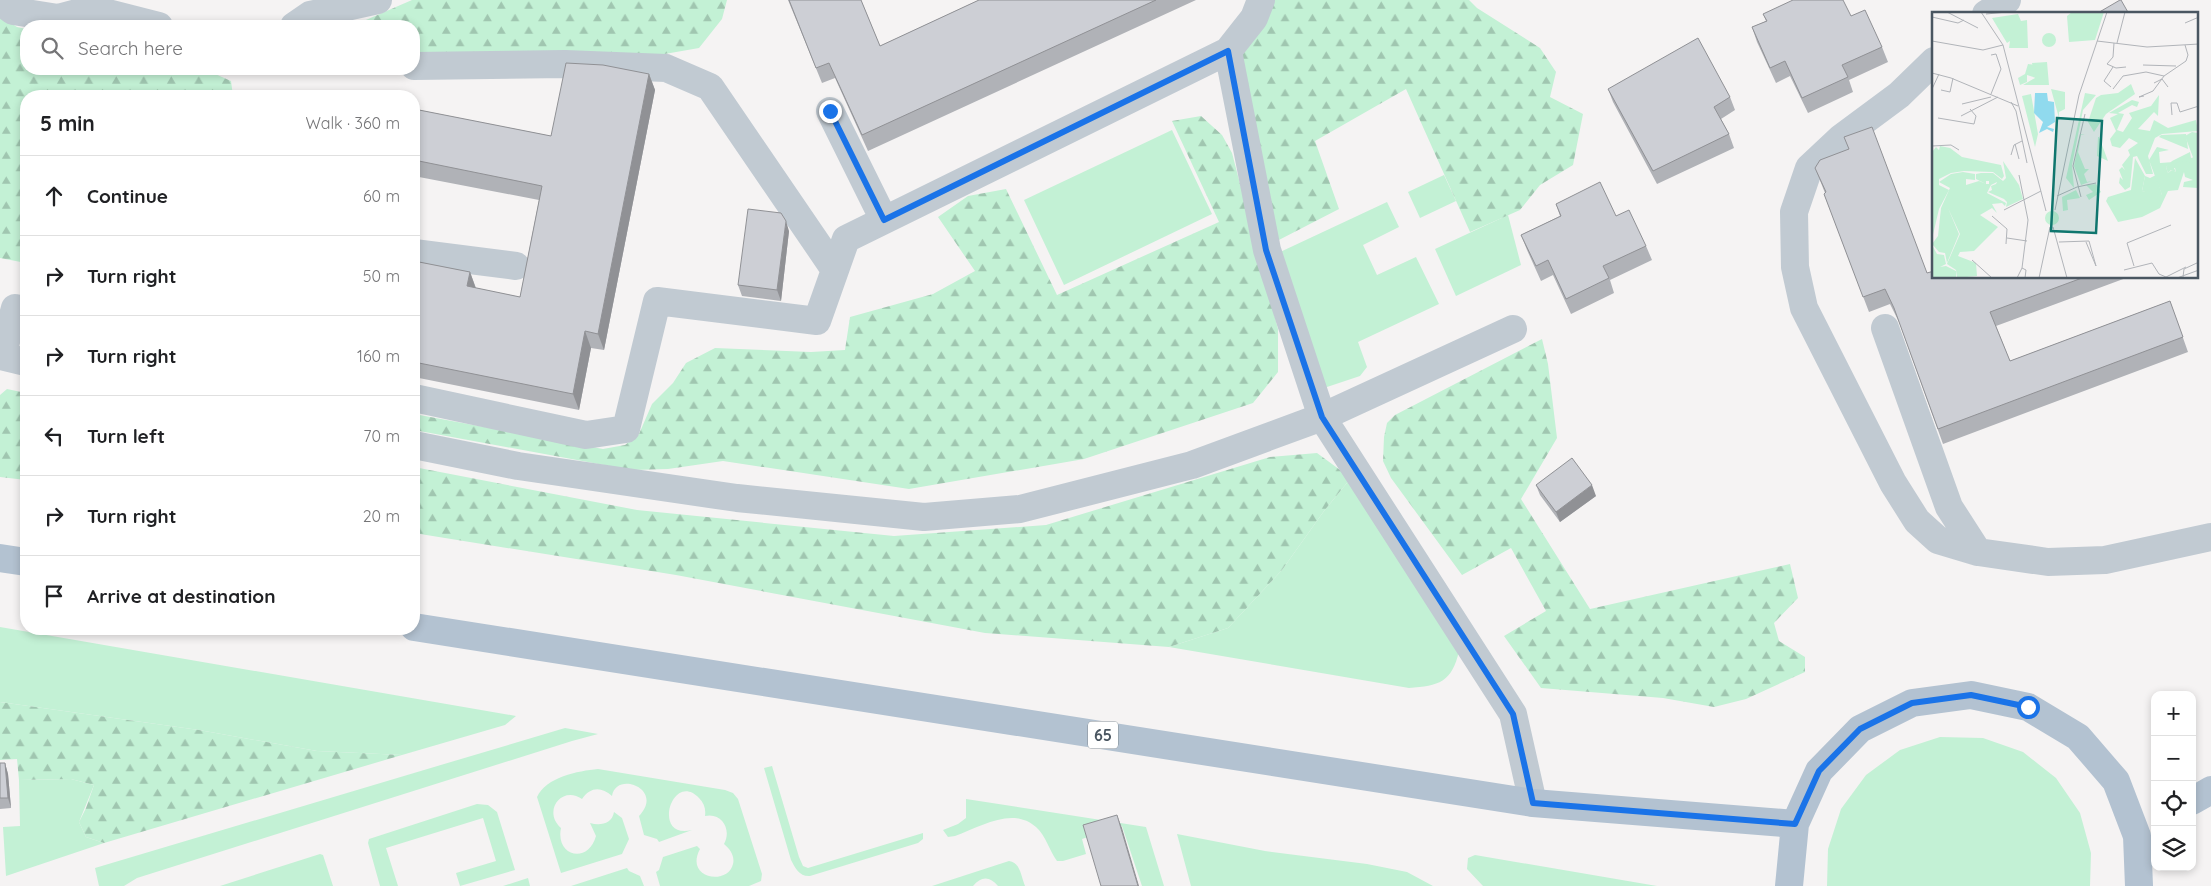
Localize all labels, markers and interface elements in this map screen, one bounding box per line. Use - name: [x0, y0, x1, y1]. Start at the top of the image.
- inset map: [1932, 12, 2198, 279]
- search box: [20, 20, 420, 75]
- icon: search: [38, 34, 66, 62]
- text: Search here: [78, 36, 183, 60]
- route end: [819, 100, 842, 123]
- text: 5 min: [40, 110, 95, 136]
- text: Walk · 360 m: [305, 113, 400, 133]
- icon: ahead: [40, 182, 68, 210]
- text: Continue: [87, 184, 168, 208]
- text: 60 m: [363, 186, 400, 206]
- icon: right: [40, 262, 68, 290]
- text: Turn right: [87, 264, 176, 288]
- text: 50 m: [363, 266, 400, 286]
- icon: right: [40, 342, 68, 370]
- text: Turn right: [87, 344, 176, 368]
- text: 160 m: [357, 346, 400, 366]
- icon: left: [40, 422, 68, 450]
- text: Turn left: [87, 424, 165, 448]
- text: 70 m: [363, 426, 400, 446]
- icon: right: [40, 502, 68, 530]
- text: Turn right: [87, 504, 176, 528]
- text: 20 m: [363, 506, 400, 526]
- icon: arrive: [40, 582, 68, 610]
- text: Arrive at destination: [87, 584, 276, 608]
- map controls: [2151, 691, 2196, 871]
- button: +: [2151, 691, 2196, 736]
- route start: [2017, 696, 2040, 719]
- road number: 65: [1088, 722, 1118, 748]
- button: −: [2151, 736, 2196, 781]
- button: locate: [2151, 781, 2196, 826]
- button: layers: [2151, 826, 2196, 871]

